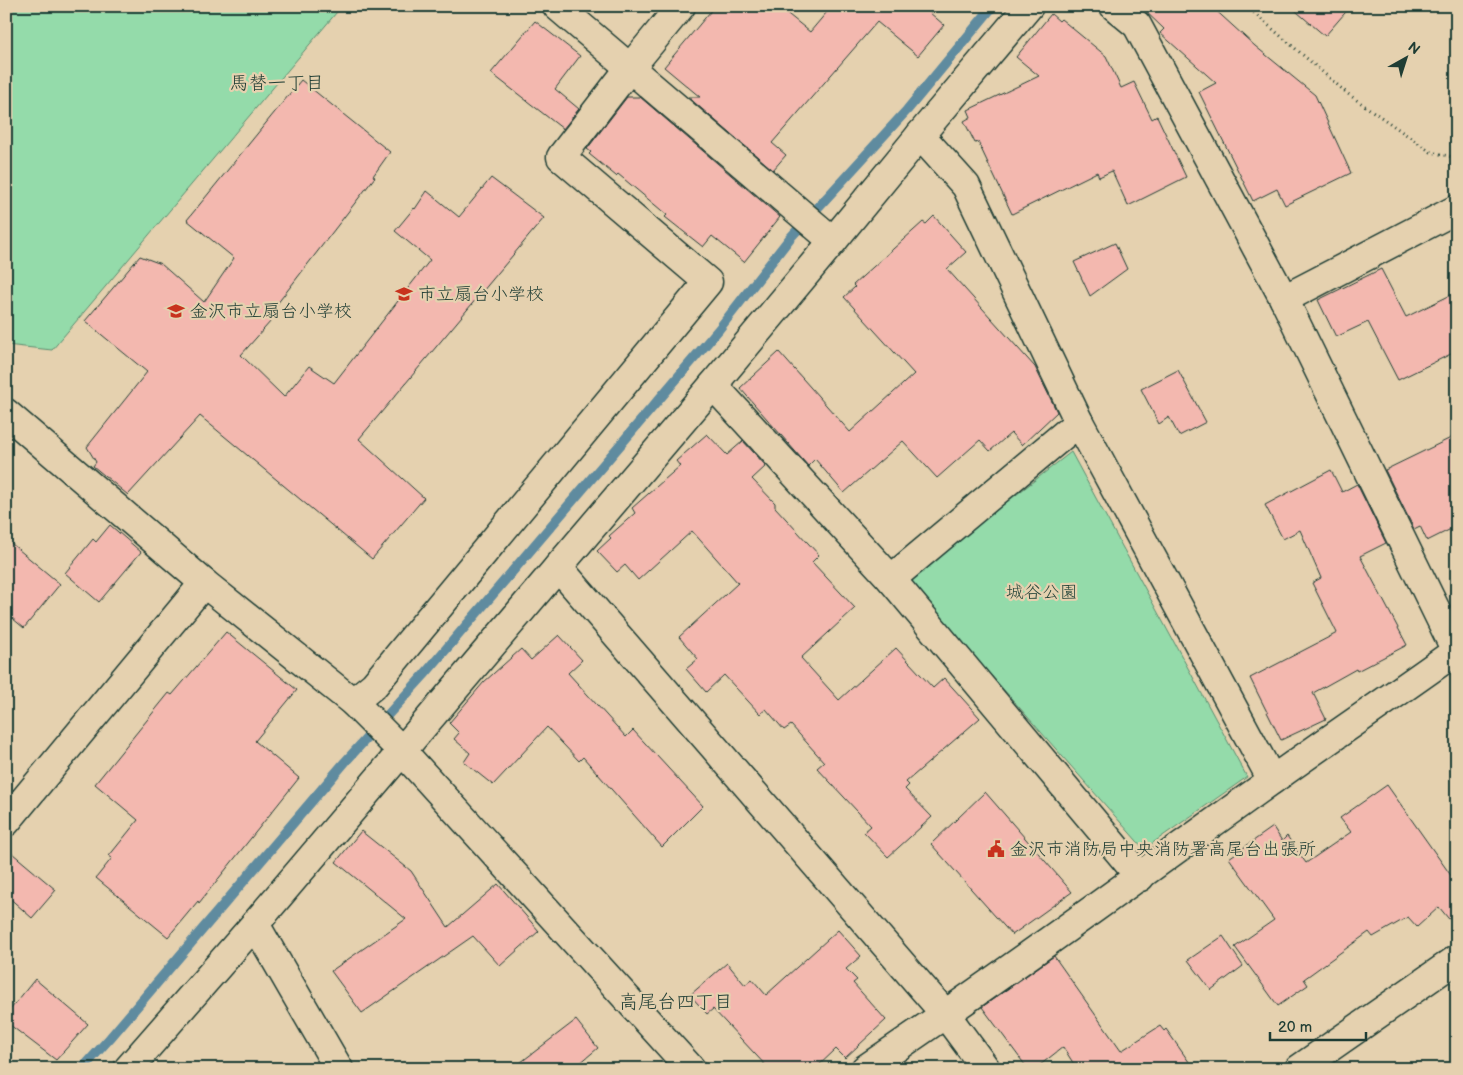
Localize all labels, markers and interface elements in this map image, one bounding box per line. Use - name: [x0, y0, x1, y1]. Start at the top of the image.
- north arrow: [1380, 32, 1430, 82]
- text: N: [1404, 38, 1423, 58]
- district label: 馬替一丁目: [229, 72, 325, 95]
- school or university icon: 市立扇台小学校: [394, 284, 414, 304]
- place label: 市立扇台小学校: [418, 284, 544, 305]
- school or university icon: 金沢市立扇台小学校: [166, 301, 186, 321]
- place label: 金沢市立扇台小学校: [190, 301, 352, 322]
- park label: 城谷公園: [1006, 582, 1078, 603]
- public building icon: 金沢市消防局中央消防署高尾台出張所: [986, 839, 1006, 859]
- place label: 金沢市消防局中央消防署高尾台出張所: [1010, 839, 1316, 860]
- district label: 高尾台四丁目: [619, 991, 733, 1014]
- scale bar: [1270, 1010, 1367, 1042]
- text: 20 m: [1278, 1018, 1312, 1037]

